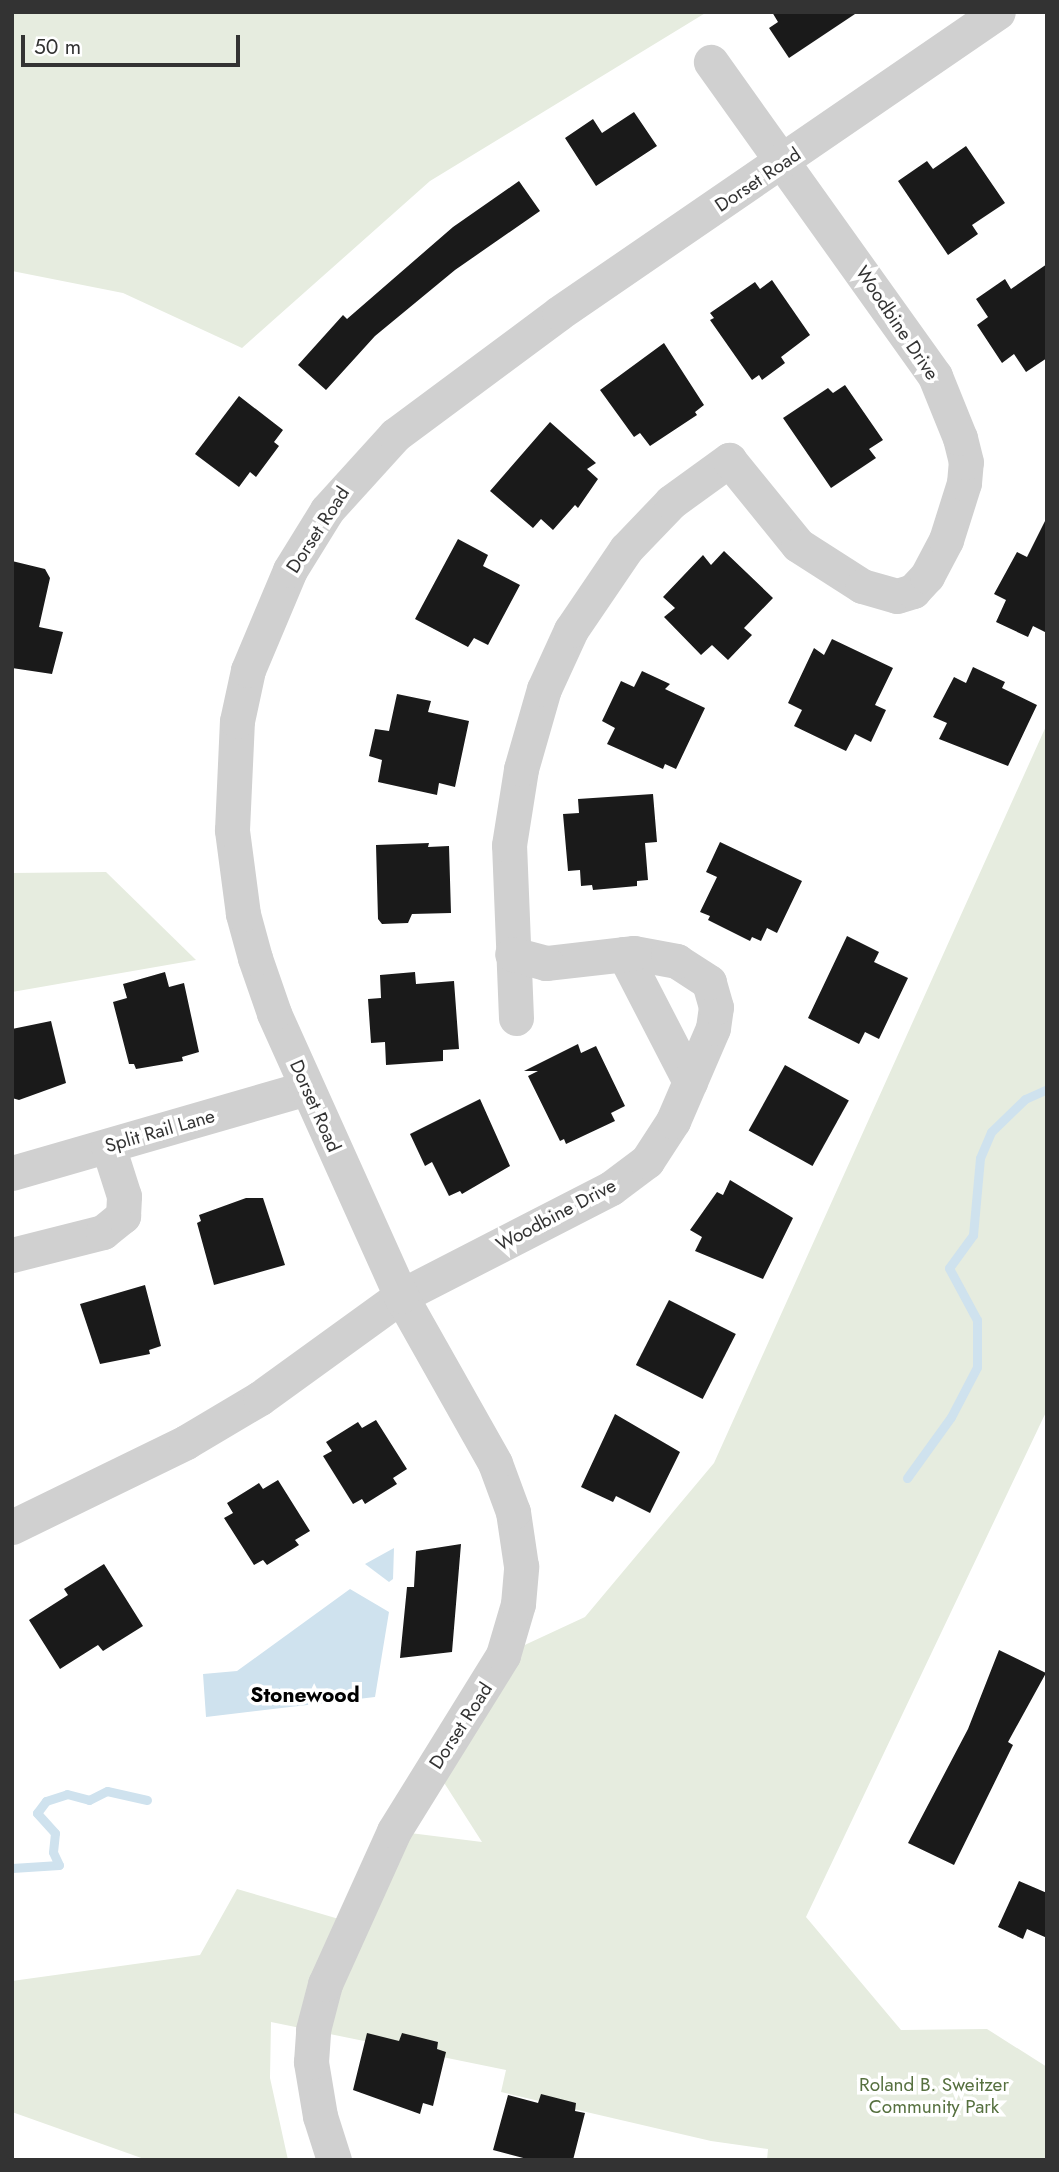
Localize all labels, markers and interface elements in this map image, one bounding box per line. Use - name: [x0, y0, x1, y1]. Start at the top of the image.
- scale bar: [24, 21, 243, 65]
- text: 50 m: [34, 32, 81, 62]
- street label: Dorset Road: [711, 143, 805, 217]
- street label: Woodbine Drive: [851, 262, 943, 384]
- street label: Dorset Road: [282, 482, 354, 578]
- street label: Dorset Road: [285, 1056, 345, 1156]
- street label: Split Rail Lane: [103, 1104, 217, 1158]
- street label: Woodbine Drive: [492, 1174, 620, 1256]
- street label: Dorset Road: [425, 1678, 497, 1774]
- district label: Stonewood: [250, 1682, 360, 1708]
- park label: Roland B. Sweitzer Community Park: [859, 2074, 1009, 2118]

